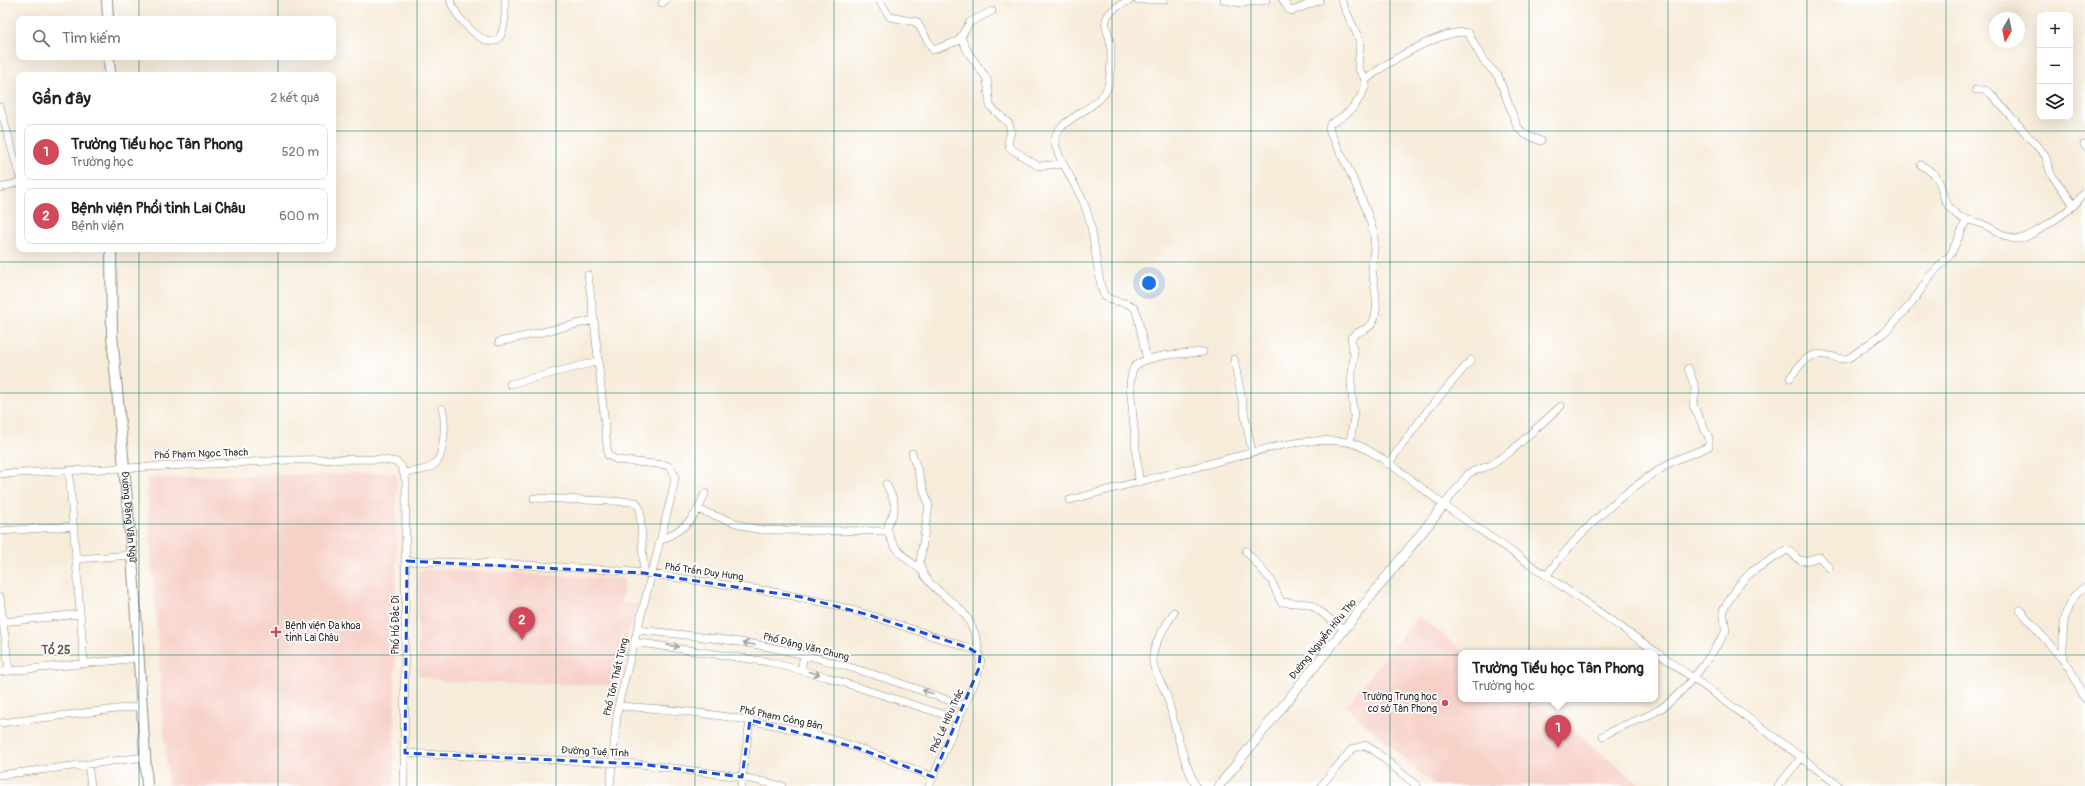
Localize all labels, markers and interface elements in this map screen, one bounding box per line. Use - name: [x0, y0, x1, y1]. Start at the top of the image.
- north arrow: [1989, 12, 2025, 48]
- map controls: [2037, 12, 2073, 120]
- button: +: [2037, 12, 2073, 48]
- search box: [16, 16, 336, 60]
- icon: search: [30, 27, 52, 49]
- text: Tìm kiếm: [62, 29, 121, 48]
- button: −: [2037, 48, 2073, 84]
- button: layers: [2037, 84, 2073, 120]
- text: Gần đây: [32, 88, 91, 109]
- text: 2 kết quả: [270, 90, 320, 106]
- text: Trường Tiểu học Tân Phong: [71, 135, 243, 154]
- text: 1: [43, 144, 49, 160]
- text: 520 m: [281, 144, 319, 160]
- text: Trường học: [71, 154, 134, 170]
- text: Bệnh viện Phổi tỉnh Lai Châu: [71, 199, 246, 218]
- text: 2: [42, 208, 50, 224]
- text: 600 m: [279, 208, 319, 224]
- text: Bệnh viện: [71, 218, 124, 234]
- your location: [1139, 273, 1159, 293]
- street label: Phố Phạm Ngọc Thạch: [154, 445, 249, 462]
- street label: Đường Đặng Văn Ngữ: [118, 471, 139, 564]
- street label: Phố Trần Duy Hưng: [664, 559, 744, 583]
- street label: Phố Hồ Đắc Di: [389, 595, 402, 655]
- street label: Đường Nguyễn Hữu Thọ: [1285, 595, 1359, 682]
- pin: 2: [509, 607, 535, 640]
- place label: Bệnh viện Đa khoa tỉnh Lai Châu: [284, 620, 361, 644]
- marker: Bệnh viện Đa khoa tỉnh Lai Châu: [270, 626, 282, 638]
- street label: Phố Đặng Văn Chung: [762, 630, 850, 663]
- street label: Phố Tôn Thất Tùng: [600, 637, 631, 717]
- one-way arrow: [742, 639, 755, 647]
- district label: Tổ 25: [40, 641, 71, 658]
- one-way arrow: [666, 642, 679, 650]
- popup: [1458, 650, 1658, 702]
- text: Trường Tiểu học Tân Phong: [1472, 659, 1644, 678]
- one-way arrow: [807, 670, 820, 677]
- text: Trường học: [1472, 678, 1535, 694]
- street label: Phố Lê Hữu Trác: [927, 687, 967, 755]
- one-way arrow: [922, 688, 934, 696]
- place label: Trường Trung học cơ sở Tân Phong: [1362, 691, 1437, 715]
- marker: Trường Trung học cơ sở Tân Phong: [1440, 698, 1450, 708]
- street label: Phố Phạm Công Bân: [738, 702, 824, 733]
- pin: 1: [1545, 715, 1571, 748]
- street label: Đường Tuệ Tĩnh: [561, 744, 629, 760]

